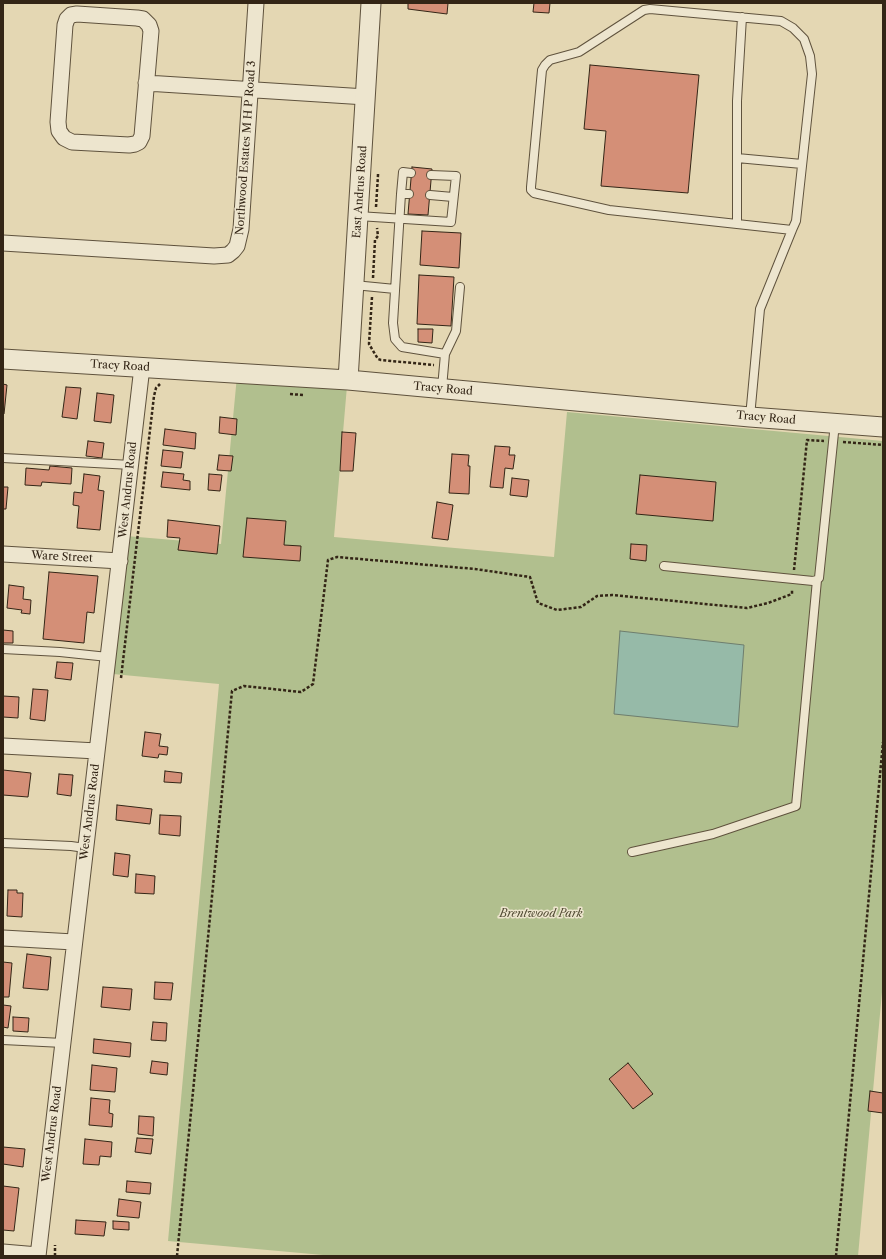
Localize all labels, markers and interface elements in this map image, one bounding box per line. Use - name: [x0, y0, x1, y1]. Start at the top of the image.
- street label: Northwood Estates M H P Road 3: [233, 60, 259, 236]
- street label: East Andrus Road: [350, 145, 370, 239]
- street label: Tracy Road: [90, 358, 150, 374]
- street label: Tracy Road: [413, 380, 473, 398]
- street label: Tracy Road: [736, 409, 796, 427]
- street label: West Andrus Road: [116, 441, 140, 539]
- street label: Ware Street: [31, 549, 93, 565]
- street label: West Andrus Road: [78, 763, 102, 861]
- park label: Brentwood Park: [500, 907, 582, 921]
- street label: West Andrus Road: [40, 1085, 64, 1183]

